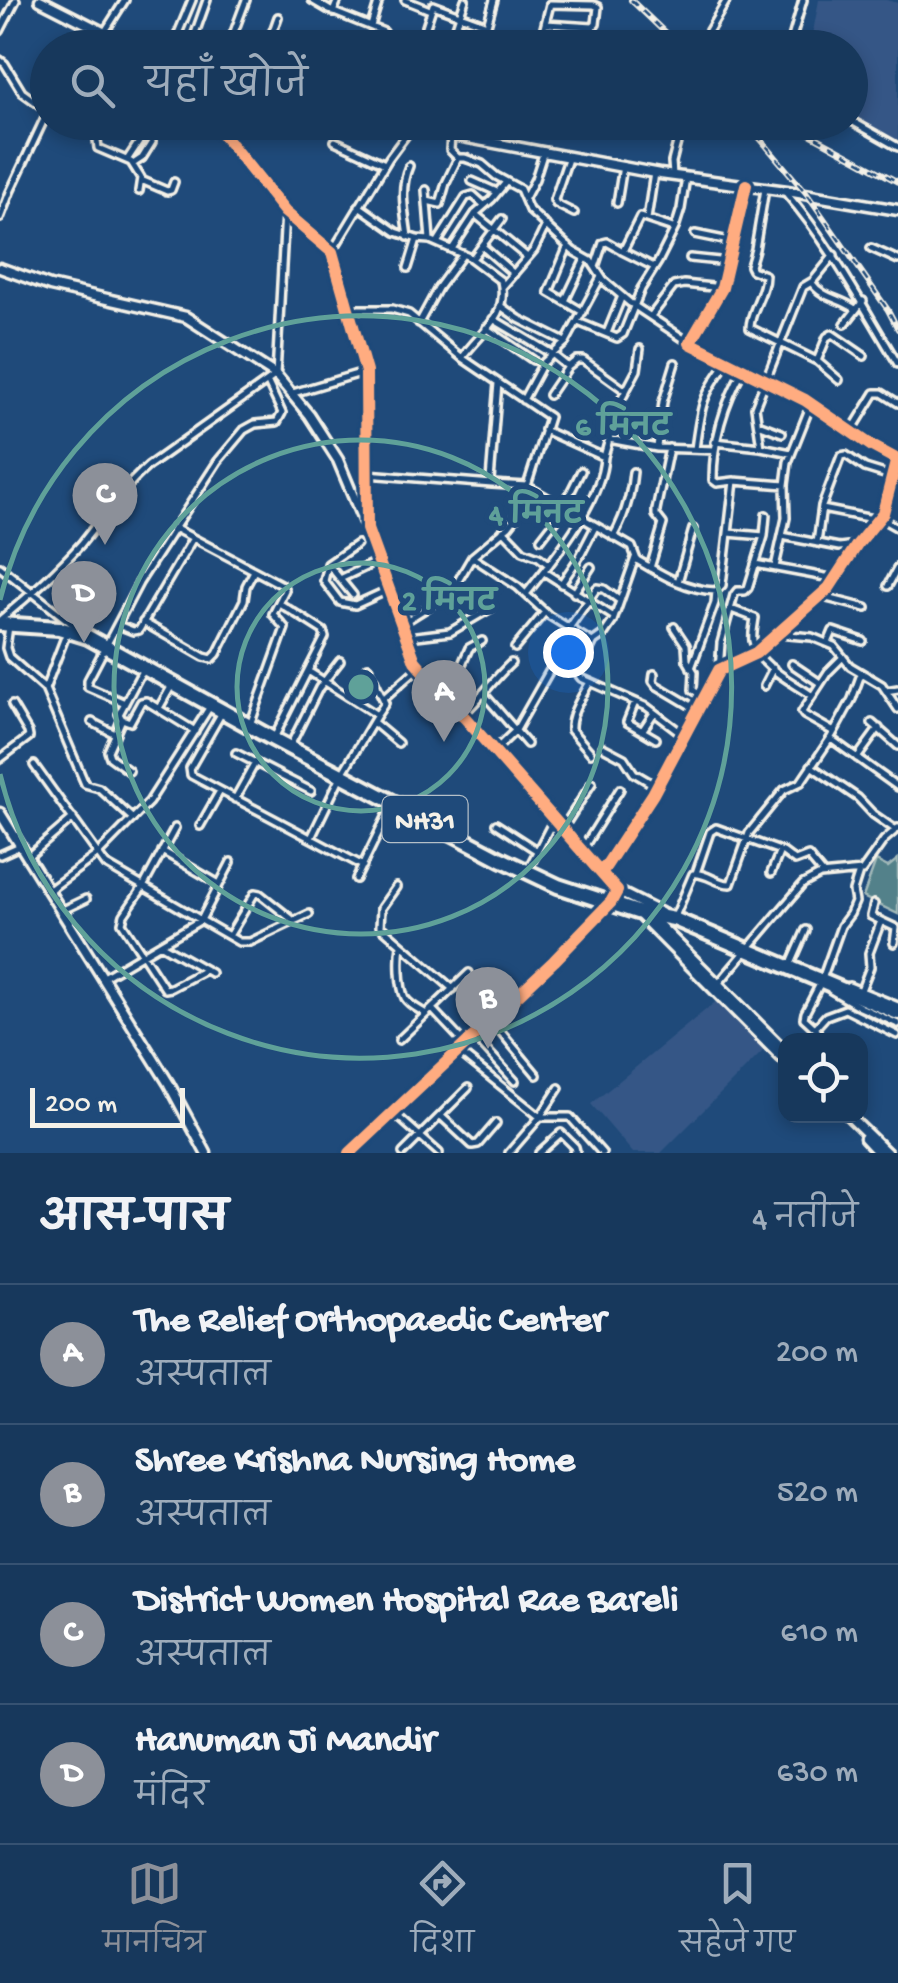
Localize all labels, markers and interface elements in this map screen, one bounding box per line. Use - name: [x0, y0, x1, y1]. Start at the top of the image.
- search box: [30, 30, 868, 140]
- icon: search: [65, 58, 120, 113]
- text: यहाँ खोजें: [145, 66, 308, 110]
- text: 6 मिनट: [575, 401, 673, 447]
- pin: C: [72, 462, 138, 545]
- text: 4 मिनट: [488, 489, 585, 535]
- pin: D: [52, 560, 116, 643]
- text: 2 मिनट: [402, 576, 499, 622]
- your location: [543, 627, 594, 678]
- pin: A: [412, 660, 476, 742]
- centre of rings: [343, 669, 379, 705]
- road number: NH31: [382, 796, 468, 842]
- pin: B: [456, 966, 520, 1049]
- map controls: [778, 1033, 868, 1123]
- button: locate: [778, 1033, 868, 1123]
- scale bar: [30, 1083, 185, 1128]
- text: 200 m: [45, 1089, 117, 1122]
- text: आस-पास: [40, 1197, 228, 1246]
- text: 4 नतीजे: [752, 1202, 858, 1240]
- text: The Relief Orthopaedic Center: [135, 1300, 606, 1344]
- text: A: [63, 1335, 82, 1373]
- text: 200 m: [776, 1335, 858, 1373]
- text: अस्पताल: [135, 1360, 271, 1398]
- text: Shree Krishna Nursing Home: [135, 1440, 575, 1484]
- text: B: [64, 1475, 81, 1513]
- text: 520 m: [777, 1475, 858, 1513]
- text: अस्पताल: [135, 1500, 271, 1538]
- text: District Women Hospital Rae Bareli: [135, 1580, 678, 1624]
- text: C: [64, 1615, 81, 1653]
- text: 610 m: [780, 1615, 858, 1653]
- text: अस्पताल: [135, 1640, 271, 1678]
- text: Hanuman Ji Mandir: [135, 1720, 436, 1764]
- text: D: [62, 1755, 83, 1793]
- text: 630 m: [777, 1755, 858, 1793]
- text: मंदिर: [135, 1780, 209, 1818]
- tab: मानचित्र: [103, 1856, 205, 1973]
- tab: दिशा: [411, 1856, 474, 1973]
- tab: सहेजे गए: [680, 1856, 795, 1973]

